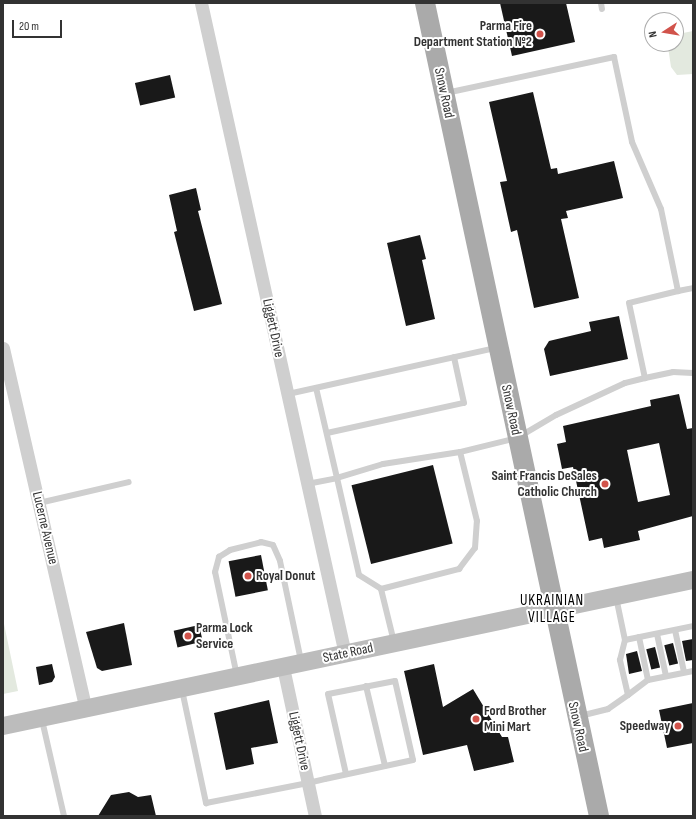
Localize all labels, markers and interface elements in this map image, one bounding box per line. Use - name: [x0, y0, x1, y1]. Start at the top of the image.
- scale bar: [14, 12, 64, 38]
- north arrow: [644, 12, 684, 52]
- place label: Parma Fire Department Station №2: [414, 18, 532, 50]
- text: 20 m: [19, 19, 39, 34]
- marker: Parma Fire Department Station №2: [535, 29, 545, 39]
- text: N: [646, 30, 660, 39]
- street label: Snow Road: [430, 66, 458, 120]
- street label: Liggett Drive: [259, 297, 287, 359]
- street label: Snow Road: [497, 383, 525, 437]
- place label: Saint Francis DeSales Catholic Church: [491, 468, 597, 500]
- marker: Saint Francis DeSales Catholic Church: [600, 479, 610, 489]
- street label: Lucerne Avenue: [28, 490, 62, 566]
- place label: Royal Donut: [256, 568, 315, 584]
- marker: Royal Donut: [243, 571, 253, 581]
- district label: UKRAINIAN VILLAGE: [520, 591, 584, 626]
- place label: Parma Lock Service: [196, 620, 253, 652]
- marker: Parma Lock Service: [183, 631, 193, 641]
- street label: State Road: [321, 639, 375, 667]
- street label: Snow Road: [564, 700, 592, 754]
- place label: Ford Brother Mini Mart: [484, 703, 546, 736]
- street label: Liggett Drive: [285, 710, 313, 772]
- marker: Ford Brother Mini Mart: [471, 714, 481, 724]
- place label: Speedway: [620, 718, 670, 734]
- marker: Speedway: [673, 721, 683, 731]

